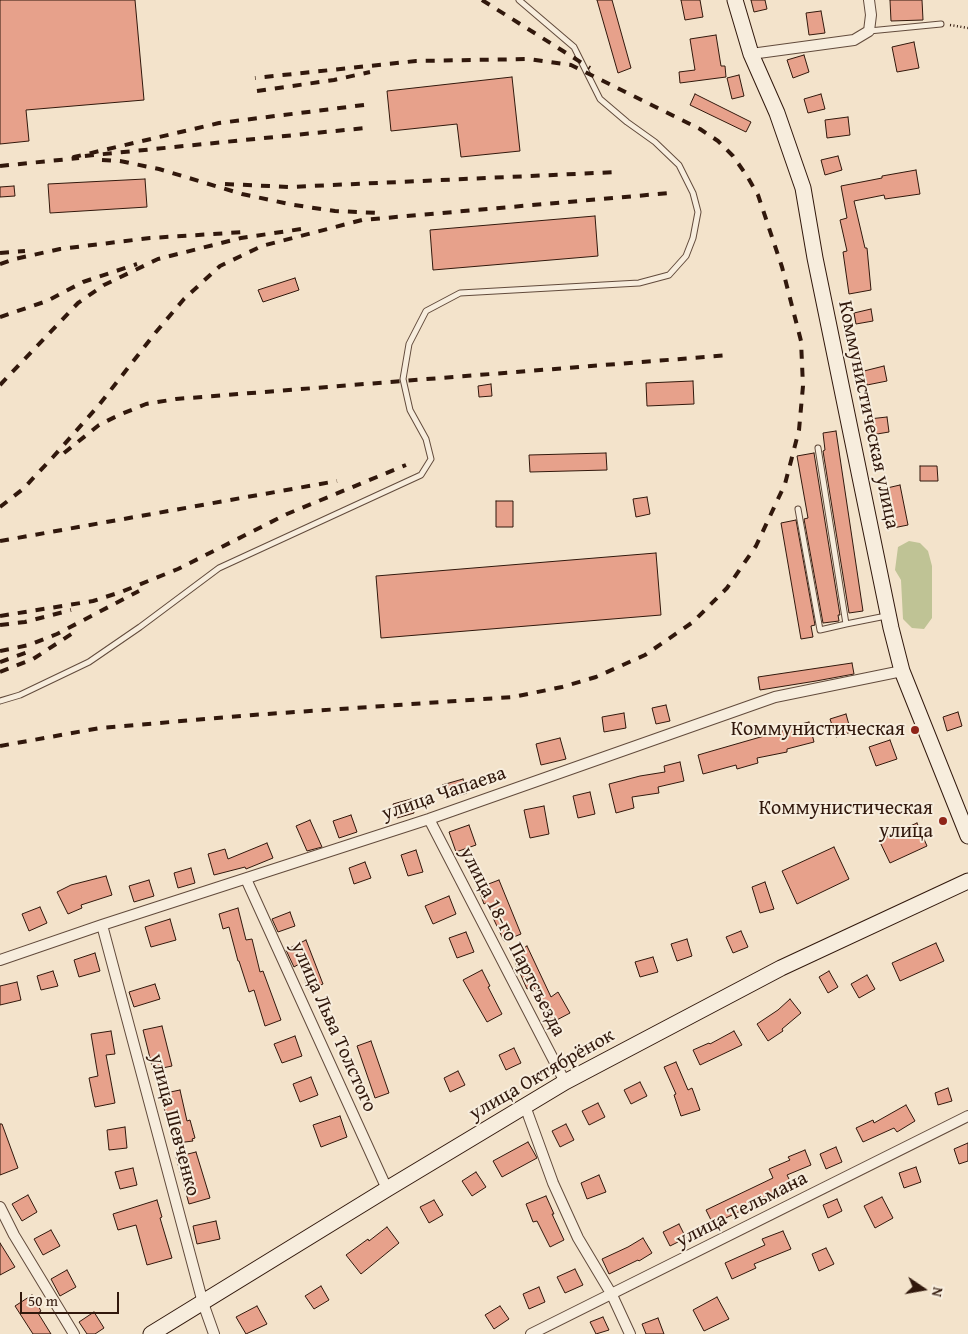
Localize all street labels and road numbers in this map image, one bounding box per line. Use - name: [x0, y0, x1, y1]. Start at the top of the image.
- street label: Коммунистическая улица: [832, 299, 904, 531]
- street label: улица Чапаева: [379, 762, 509, 826]
- street label: улица 18-го Партсъезда: [454, 843, 570, 1041]
- street label: улица Льва Толстого: [285, 938, 381, 1116]
- street label: улица Октябрёнок: [465, 1024, 619, 1126]
- street label: улица Шевченко: [143, 1051, 205, 1199]
- street label: улица Тельмана: [672, 1167, 812, 1253]

